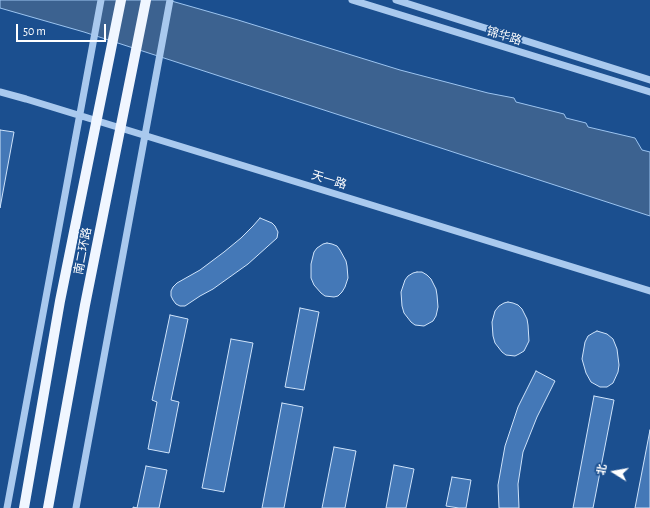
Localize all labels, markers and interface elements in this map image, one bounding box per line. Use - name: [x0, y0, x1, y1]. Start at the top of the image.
- scale bar: [18, 16, 108, 42]
- street label: 锦华路: [485, 24, 523, 48]
- text: 50 m: [23, 25, 46, 37]
- street label: 天一路: [310, 168, 348, 192]
- street label: 南二环路: [71, 226, 95, 276]
- north arrow: [594, 452, 634, 492]
- text: 北: [595, 463, 608, 476]

